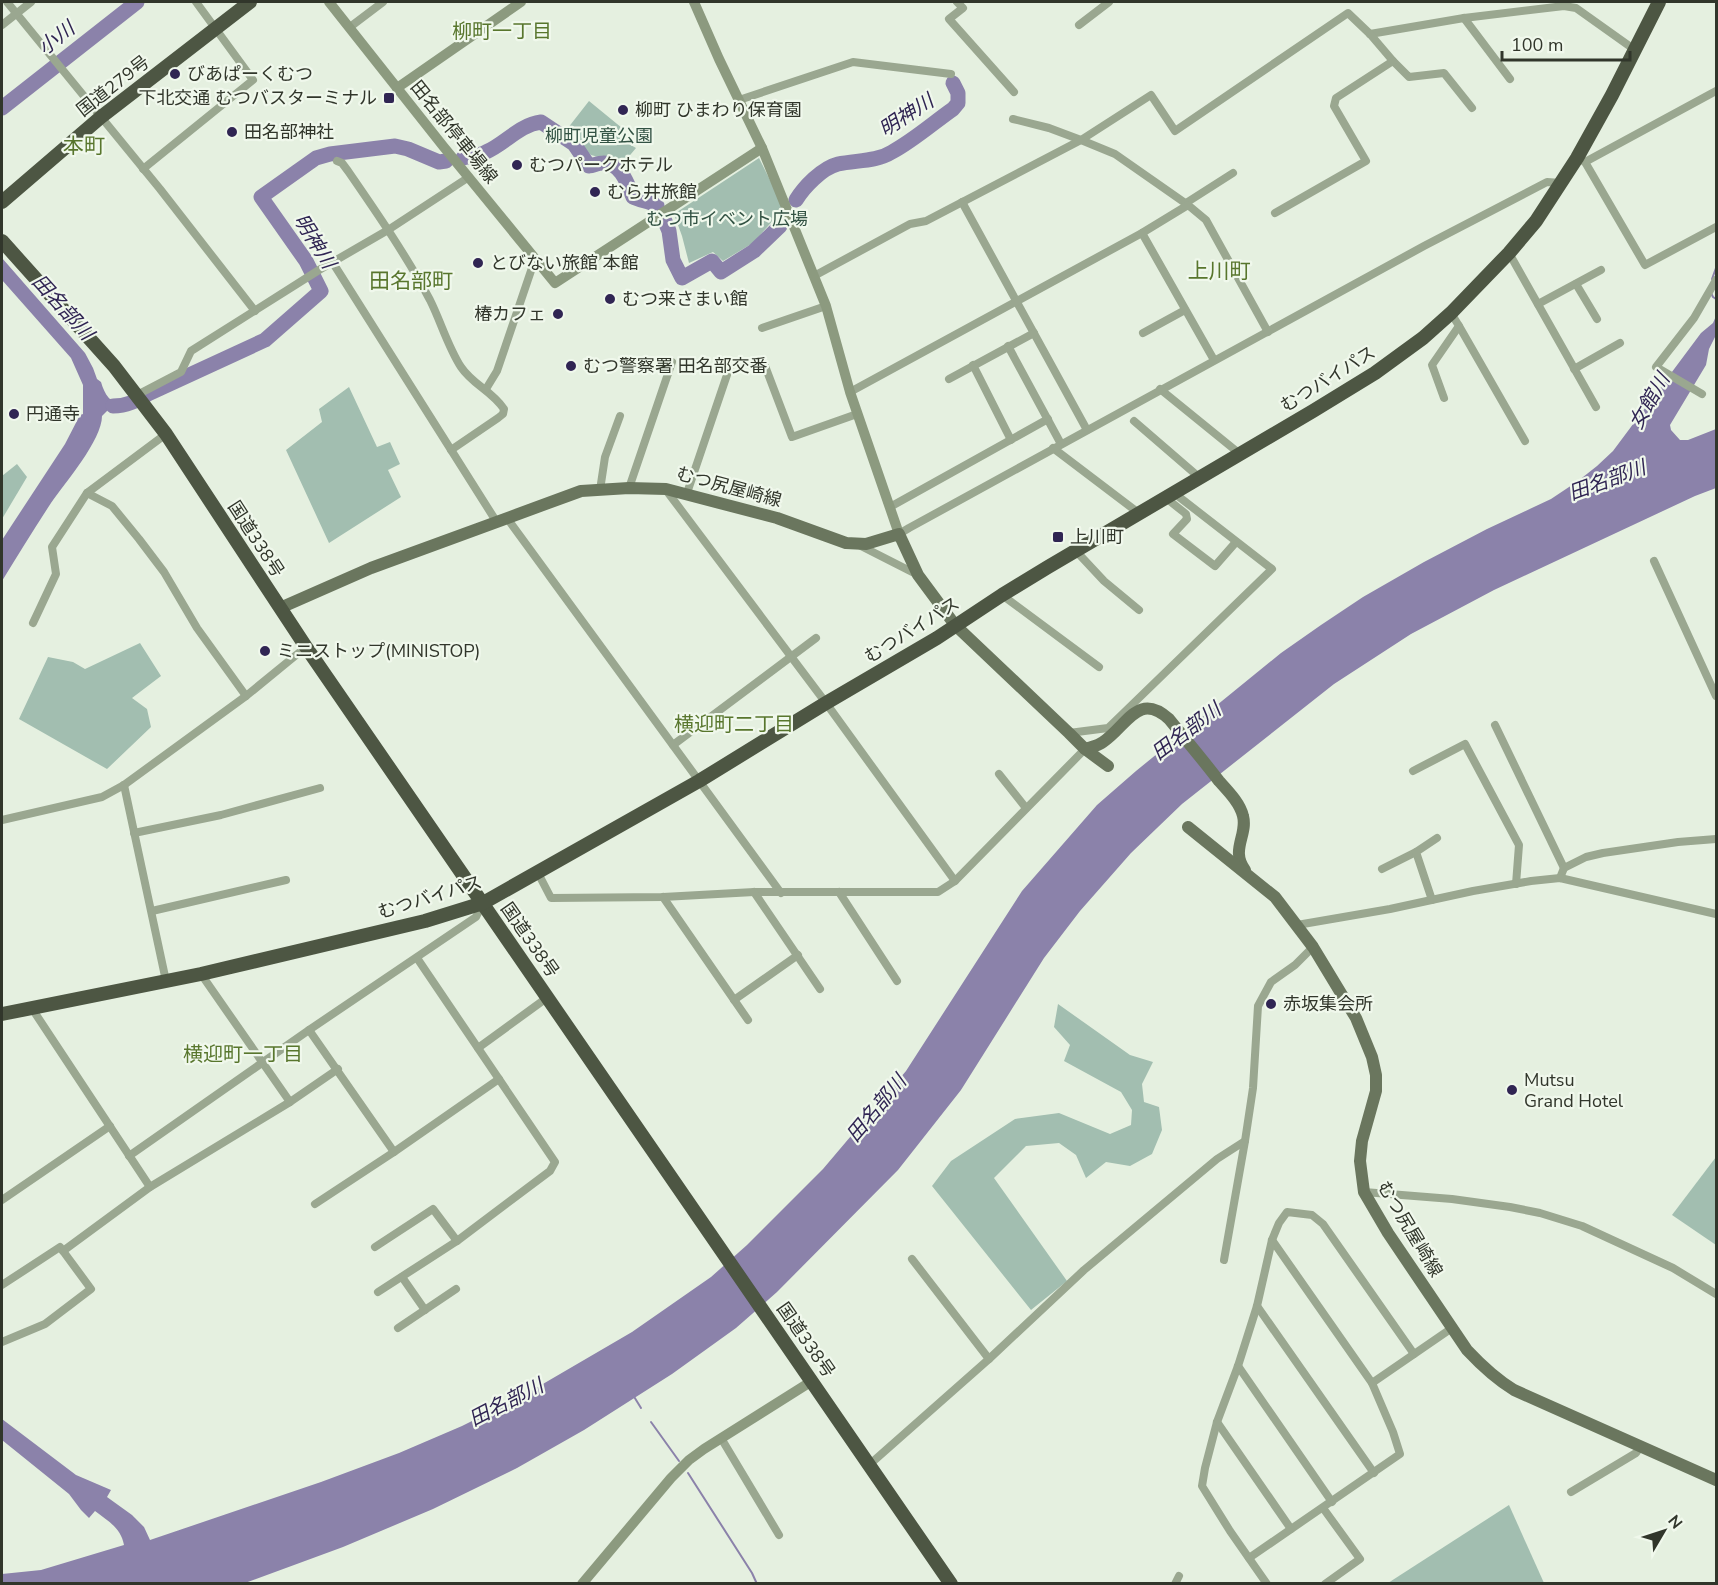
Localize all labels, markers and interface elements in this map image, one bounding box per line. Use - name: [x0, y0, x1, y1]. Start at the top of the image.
- water label: 小川: [32, 14, 82, 61]
- district label: 柳町一丁目: [452, 18, 552, 45]
- scale bar: [1502, 24, 1630, 62]
- text: 100 m: [1511, 33, 1563, 57]
- street label: 国道279号: [72, 50, 154, 122]
- place label: びあぱーくむつ: [187, 62, 313, 86]
- marker: びあぱーくむつ: [168, 67, 182, 81]
- street label: 田名部停車場線: [405, 75, 503, 189]
- place label: 下北交通 むつバスターミナル: [138, 86, 377, 110]
- water label: 明神川: [874, 87, 940, 143]
- marker: 下北交通 むつバスターミナル: [382, 91, 396, 105]
- place label: 柳町 ひまわり保育園: [635, 98, 802, 122]
- marker: 柳町 ひまわり保育園: [616, 103, 630, 117]
- place label: 田名部神社: [244, 120, 334, 144]
- park label: 柳町児童公園: [545, 124, 653, 148]
- marker: 田名部神社: [225, 125, 239, 139]
- district label: 本町: [63, 132, 105, 160]
- place label: むつパークホテル: [529, 153, 673, 177]
- marker: むつパークホテル: [510, 158, 524, 172]
- place label: むら井旅館: [607, 180, 697, 204]
- marker: むら井旅館: [588, 185, 602, 199]
- park label: むつ市イベント広場: [646, 207, 808, 231]
- water label: 明神川: [287, 209, 343, 276]
- place label: とびない旅館 本館: [490, 251, 639, 275]
- marker: とびない旅館 本館: [471, 256, 485, 270]
- district label: 上川町: [1188, 257, 1251, 285]
- district label: 田名部町: [369, 267, 453, 295]
- water label: 田名部川: [26, 269, 101, 348]
- place label: むつ来さまい館: [622, 287, 748, 311]
- marker: むつ来さまい館: [603, 292, 617, 306]
- place label: 椿カフェ: [474, 302, 546, 326]
- marker: 椿カフェ: [551, 307, 565, 321]
- street label: むつバイパス: [1276, 340, 1380, 418]
- place label: むつ警察署 田名部交番: [583, 354, 768, 378]
- marker: むつ警察署 田名部交番: [564, 359, 578, 373]
- water label: 女館川: [1623, 367, 1677, 434]
- place label: 円通寺: [26, 402, 80, 426]
- marker: 円通寺: [7, 407, 21, 421]
- water label: 田名部川: [1565, 453, 1651, 507]
- street label: むつ尻屋崎線: [674, 461, 784, 513]
- street label: 国道338号: [222, 496, 290, 582]
- place label: 上川町: [1070, 525, 1124, 549]
- marker: 上川町: [1051, 530, 1065, 544]
- street label: むつバイパス: [860, 591, 964, 669]
- place label: ミニストップ(MINISTOP): [277, 639, 480, 663]
- marker: ミニストップ(MINISTOP): [258, 644, 272, 658]
- water label: 田名部川: [1146, 695, 1228, 766]
- district label: 横迎町二丁目: [674, 711, 794, 738]
- street label: むつバイパス: [375, 870, 485, 924]
- street label: 国道338号: [495, 898, 565, 982]
- place label: 赤坂集会所: [1283, 992, 1373, 1016]
- marker: 赤坂集会所: [1264, 997, 1278, 1011]
- district label: 横迎町一丁目: [183, 1041, 303, 1068]
- water label: 田名部川: [840, 1067, 914, 1148]
- place label: Mutsu Grand Hotel: [1524, 1068, 1624, 1113]
- marker: Mutsu Grand Hotel: [1505, 1083, 1519, 1097]
- street label: むつ尻屋崎線: [1372, 1177, 1448, 1281]
- street label: 国道338号: [771, 1298, 841, 1382]
- water label: 田名部川: [464, 1371, 550, 1433]
- north arrow: [1634, 1501, 1694, 1561]
- text: N: [1663, 1511, 1687, 1534]

